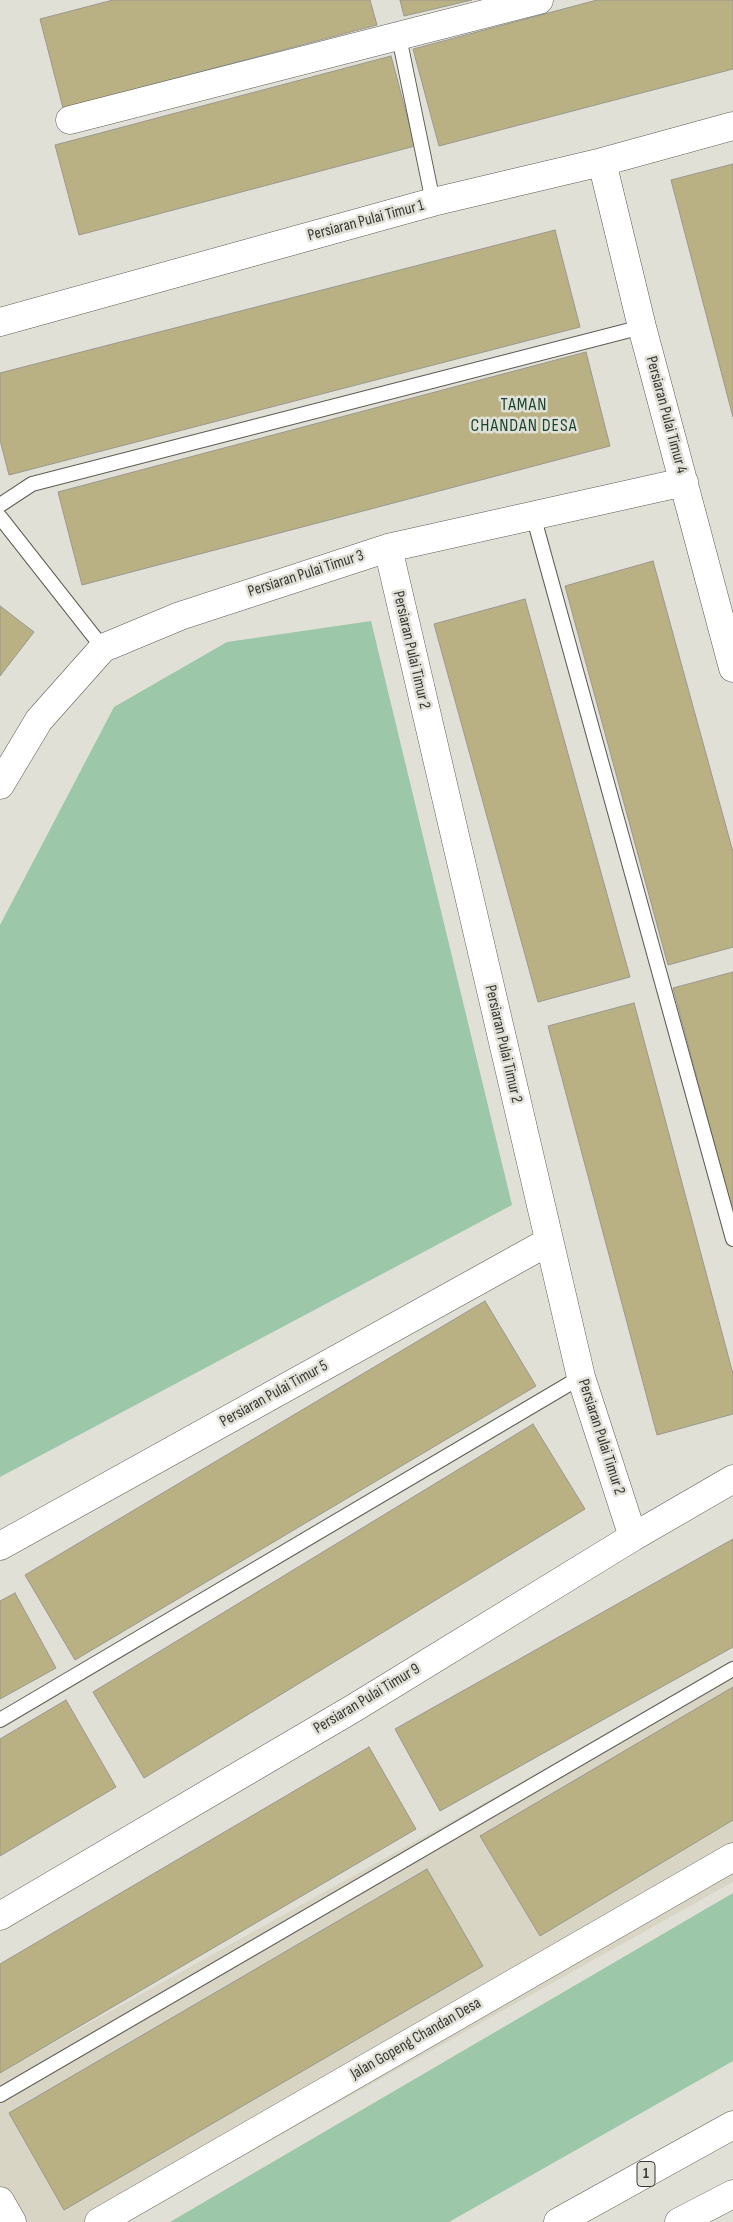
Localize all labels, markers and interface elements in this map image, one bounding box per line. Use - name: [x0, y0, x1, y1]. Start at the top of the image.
- street label: Persiaran Pulai Timur 1: [306, 196, 426, 246]
- street label: Persiaran Pulai Timur 4: [641, 354, 691, 476]
- district label: TAMAN CHANDAN DESA: [469, 394, 579, 436]
- street label: Persiaran Pulai Timur 3: [246, 546, 366, 602]
- street label: Persiaran Pulai Timur 2: [388, 589, 434, 711]
- street label: Persiaran Pulai Timur 2: [480, 983, 526, 1105]
- street label: Persiaran Pulai Timur 5: [217, 1356, 331, 1432]
- street label: Persiaran Pulai Timur 2: [573, 1377, 629, 1497]
- street label: Persiaran Pulai Timur 9: [310, 1660, 424, 1738]
- street label: Jalan Gopeng Chandan Desa: [347, 1994, 485, 2084]
- road number: 1: [637, 2162, 655, 2186]

